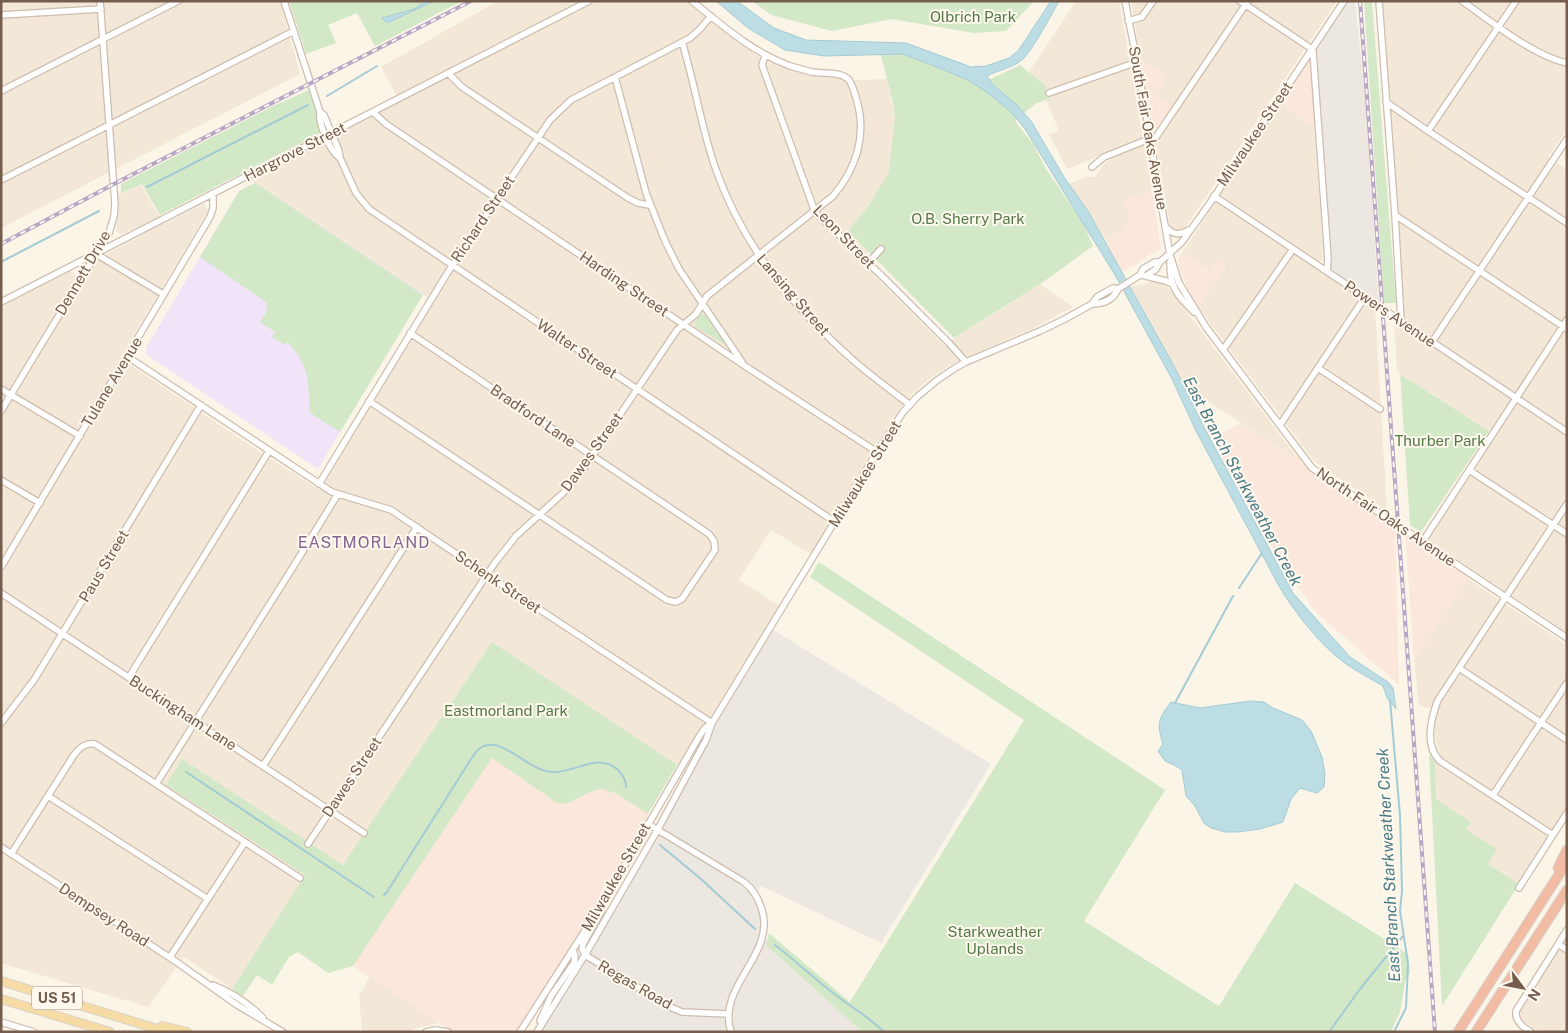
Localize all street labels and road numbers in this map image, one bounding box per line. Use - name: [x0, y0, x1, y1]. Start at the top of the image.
- street label: South Fair Oaks Avenue: [1126, 45, 1171, 211]
- street label: Milwaukee Street: [1213, 78, 1296, 189]
- street label: Hargrove Street: [241, 118, 349, 185]
- street label: Richard Street: [447, 172, 518, 265]
- street label: Leon Street: [810, 201, 879, 272]
- street label: Dennett Drive: [51, 227, 114, 318]
- street label: Harding Street: [577, 248, 672, 320]
- street label: Lansing Street: [753, 251, 833, 339]
- street label: Powers Avenue: [1341, 277, 1439, 350]
- street label: Walter Street: [534, 315, 621, 382]
- street label: Tulane Avenue: [78, 334, 145, 430]
- street label: Bradford Lane: [487, 381, 579, 450]
- street label: Dawes Street: [557, 409, 626, 495]
- street label: Milwaukee Street: [825, 417, 904, 530]
- street label: North Fair Oaks Avenue: [1314, 464, 1459, 569]
- street label: Paus Street: [75, 526, 132, 605]
- street label: Schenk Street: [452, 547, 545, 617]
- street label: Buckingham Lane: [126, 672, 240, 754]
- street label: Dawes Street: [318, 733, 385, 820]
- street label: Milwaukee Street: [578, 819, 654, 934]
- street label: Dempsey Road: [56, 879, 152, 950]
- street label: Regas Road: [595, 957, 675, 1013]
- road number: US 51: [32, 986, 82, 1010]

